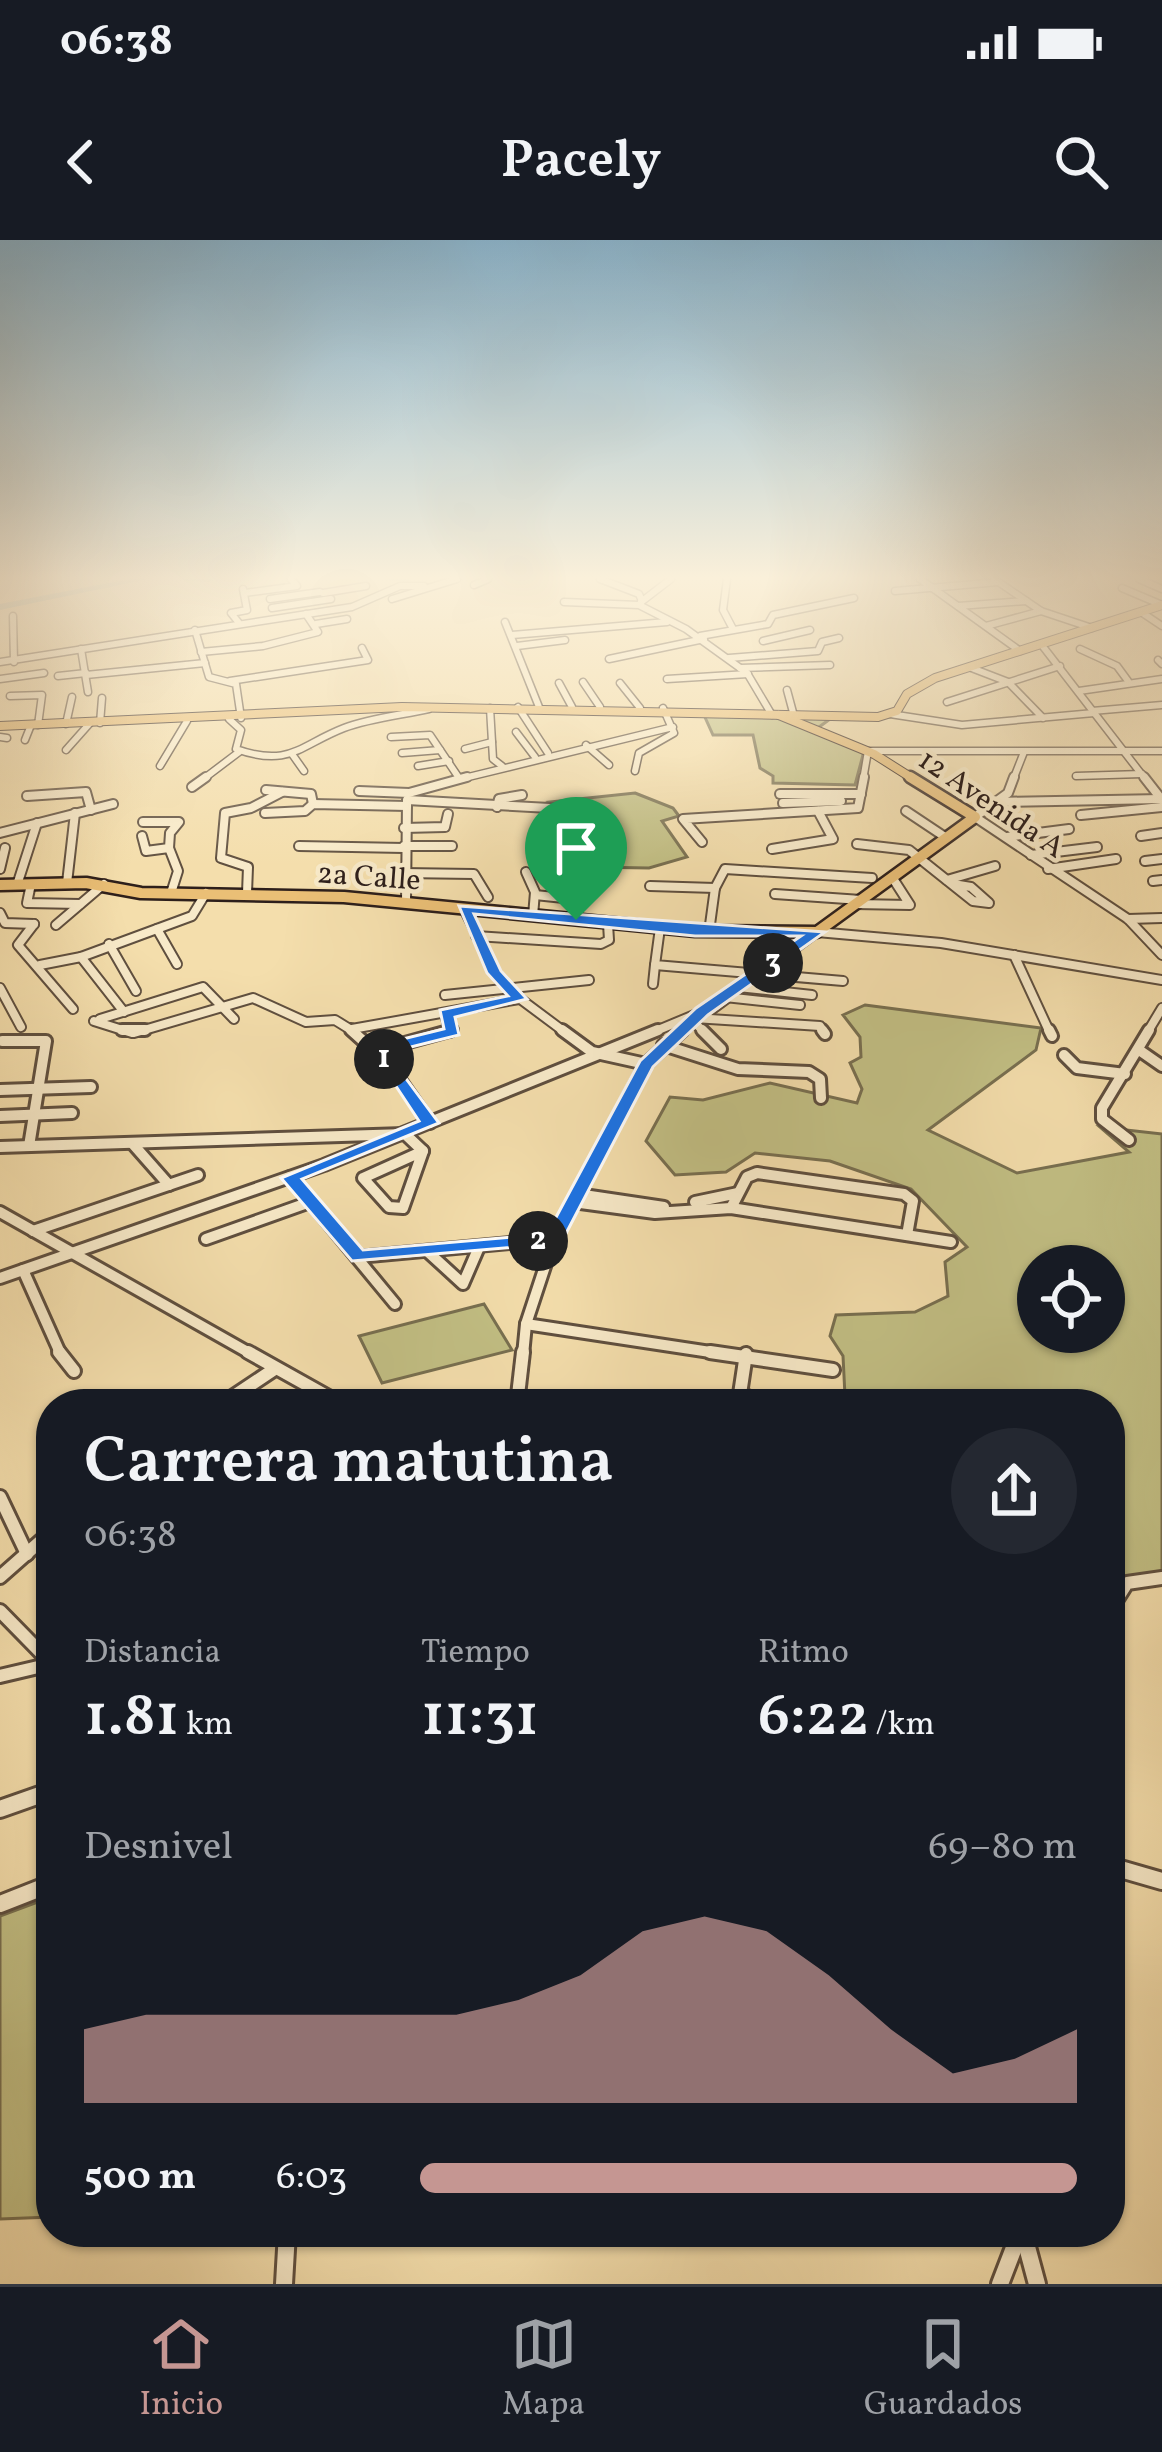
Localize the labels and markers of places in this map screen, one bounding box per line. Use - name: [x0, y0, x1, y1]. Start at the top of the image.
- pin: [525, 797, 627, 920]
- pin: 3: [743, 933, 803, 993]
- pin: 1: [354, 1029, 414, 1089]
- pin: 2: [508, 1211, 568, 1271]

